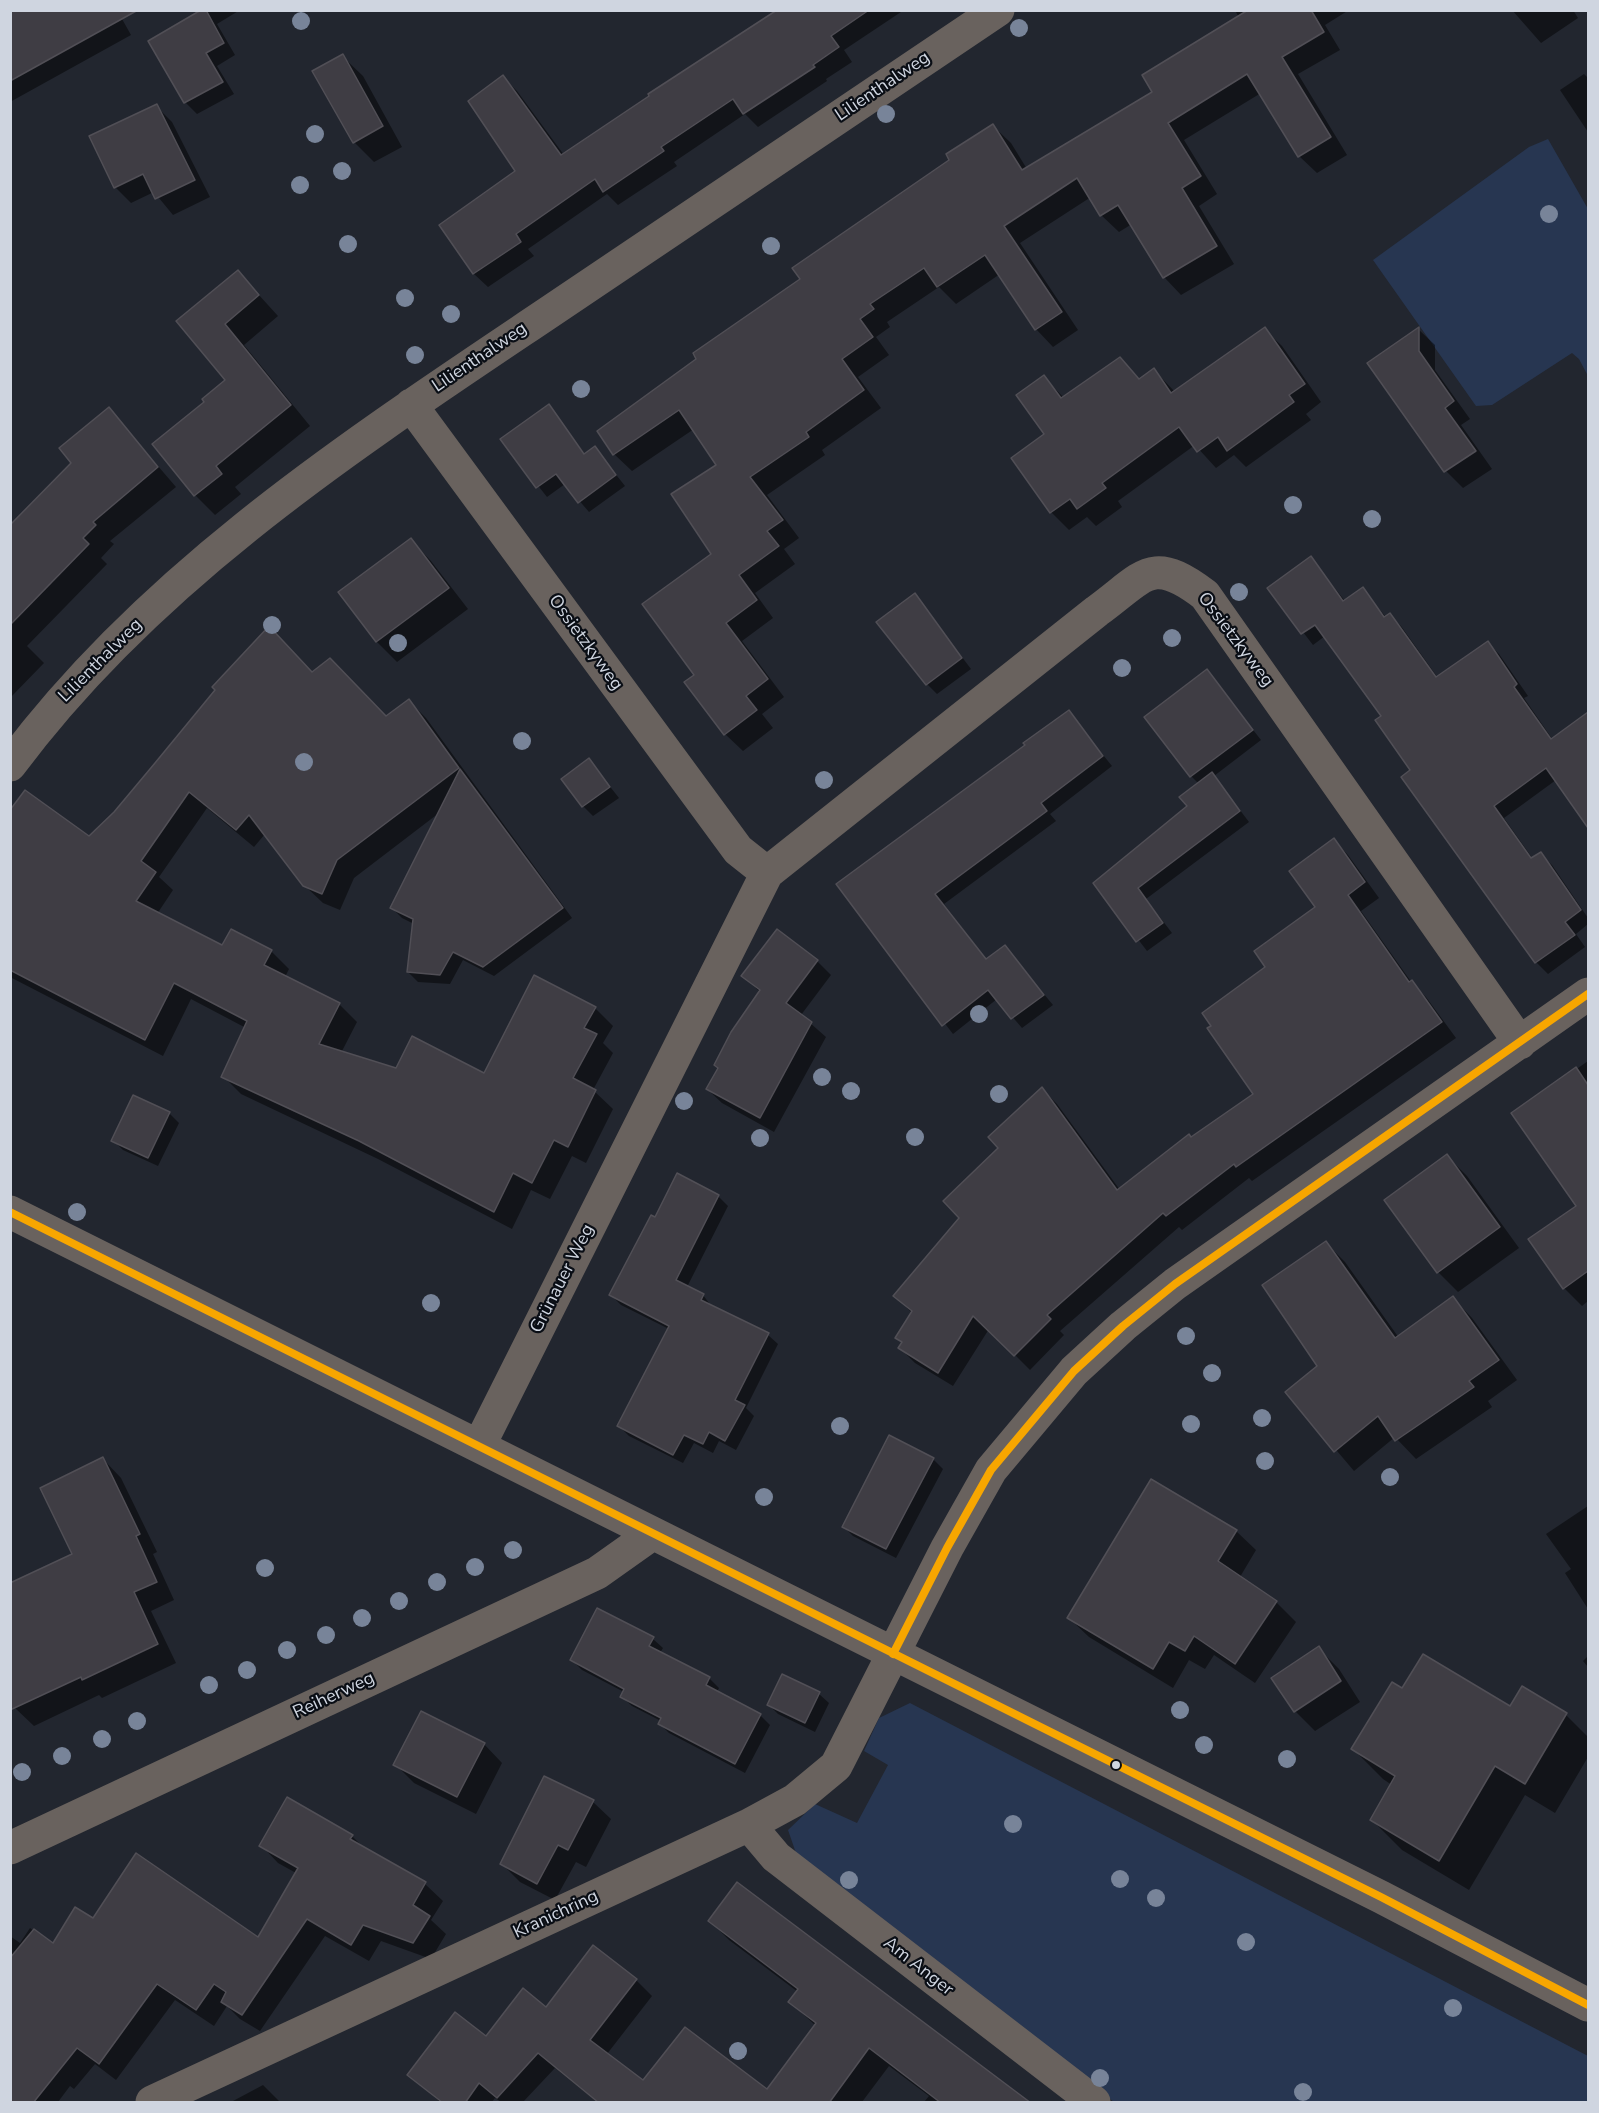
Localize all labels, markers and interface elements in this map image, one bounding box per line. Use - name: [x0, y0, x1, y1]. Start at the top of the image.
- street label: Lilienthalweg: [832, 47, 934, 127]
- street label: Lilienthalweg: [429, 318, 531, 398]
- street label: Ossietzkyweg: [1192, 588, 1278, 692]
- street label: Ossietzkyweg: [543, 591, 627, 695]
- street label: Lilienthalweg: [55, 615, 147, 707]
- street label: Grünauer Weg: [526, 1221, 600, 1337]
- street label: Reiherweg: [290, 1668, 378, 1724]
- unlabelled marker: [1110, 1759, 1122, 1771]
- street label: Kranichring: [510, 1886, 602, 1944]
- street label: Am Anger: [879, 1933, 957, 2001]

